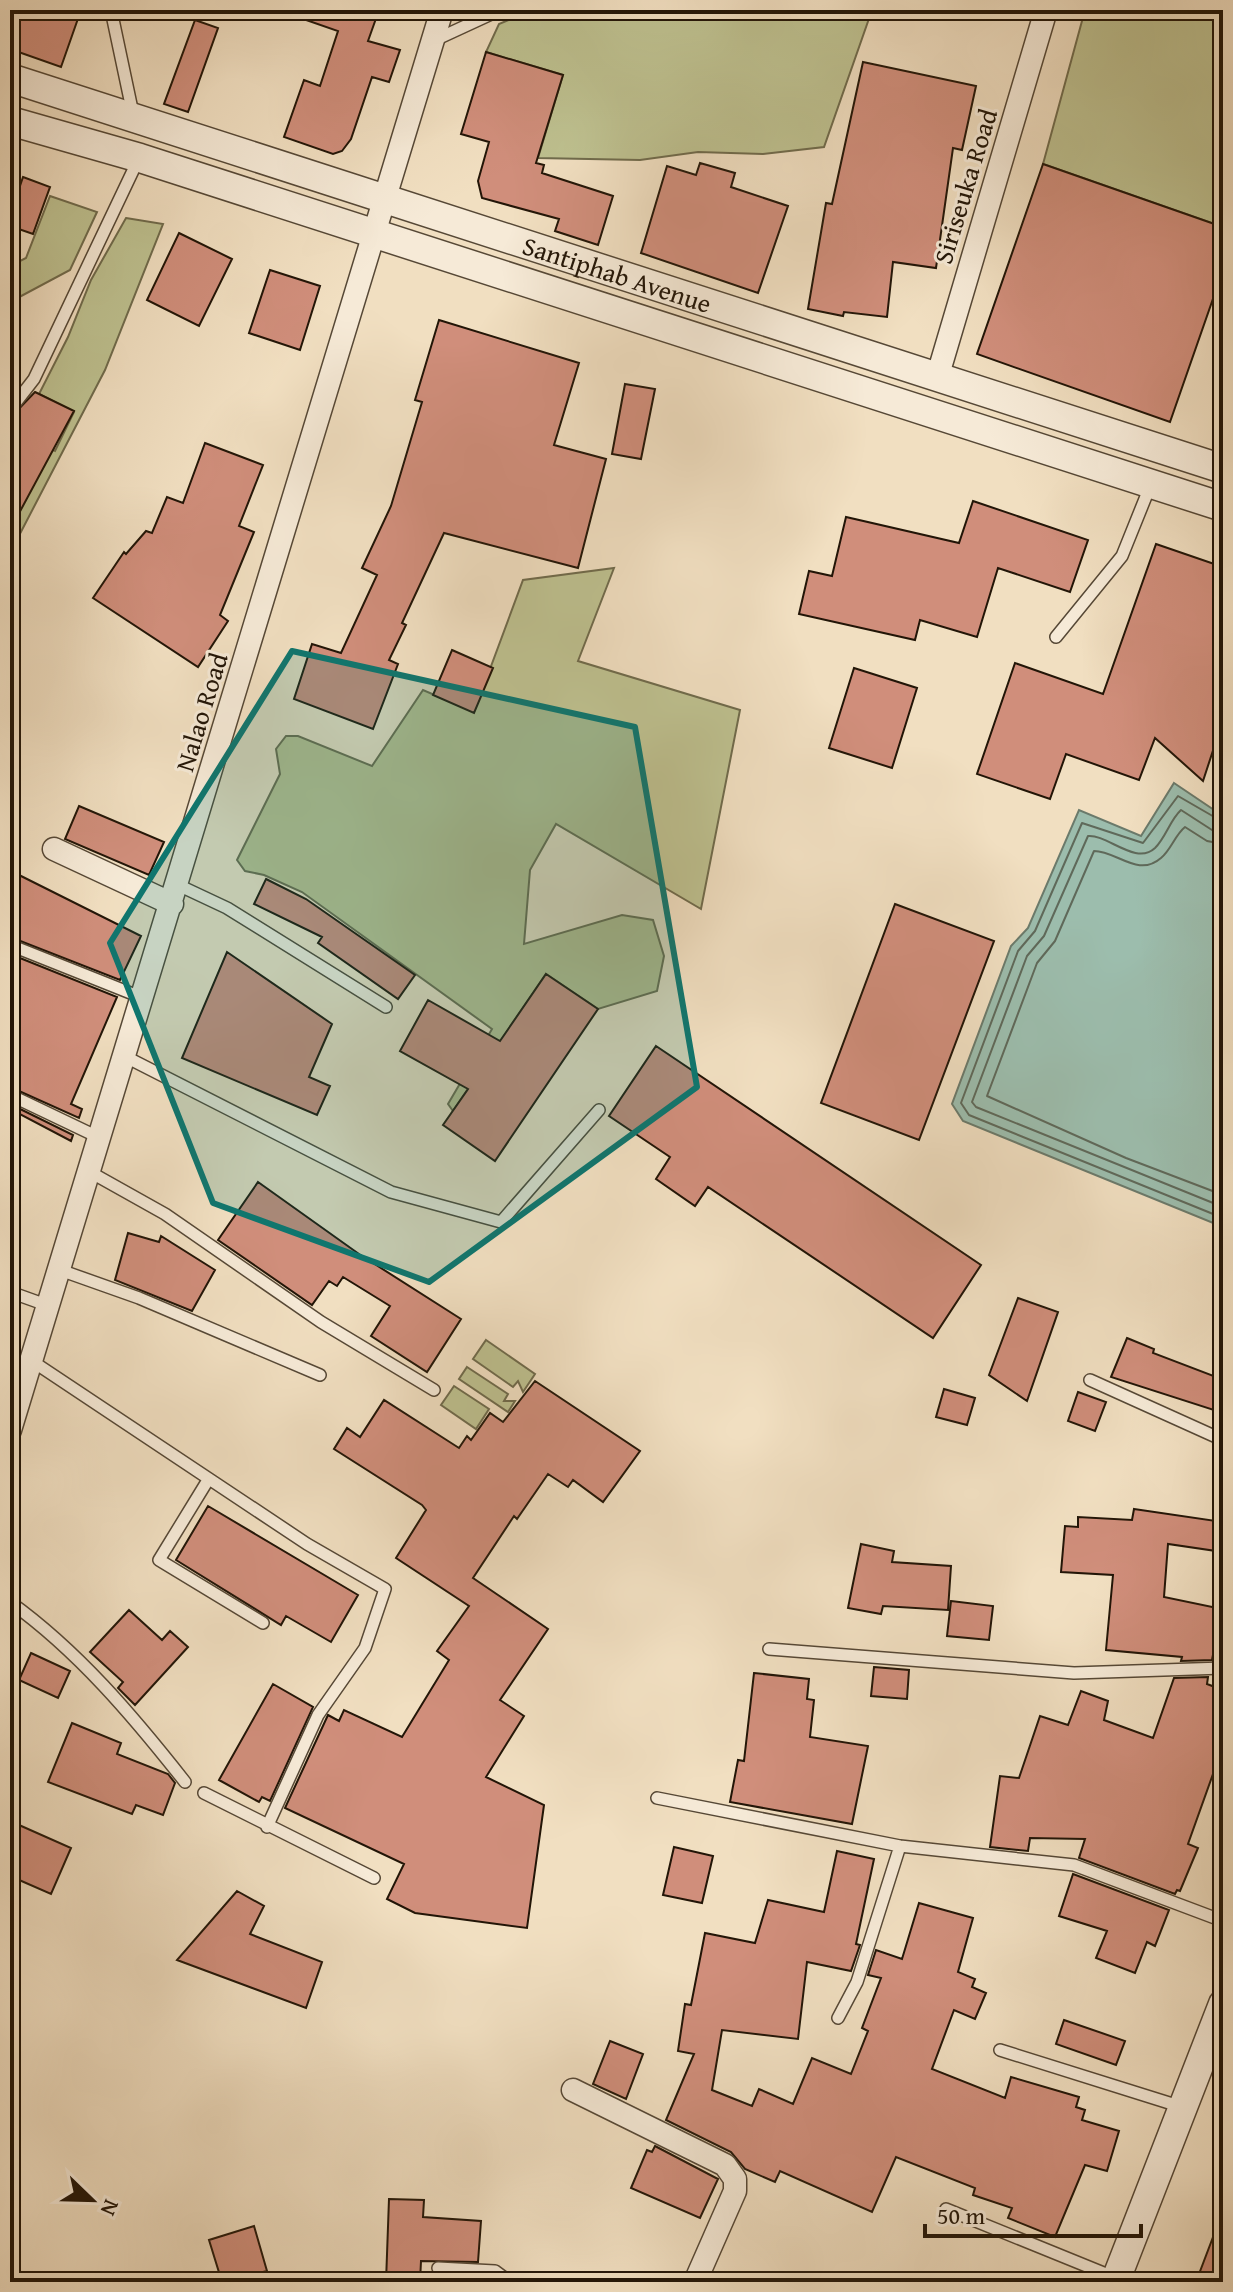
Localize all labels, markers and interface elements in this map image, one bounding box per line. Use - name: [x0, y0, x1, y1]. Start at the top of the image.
- street label: Siriseuka Road: [923, 104, 1007, 268]
- street label: Santiphab Avenue: [518, 225, 717, 322]
- street label: Nalao Road: [164, 648, 238, 776]
- north arrow: [52, 2160, 132, 2240]
- scale bar: [925, 2188, 1141, 2238]
- text: N: [93, 2195, 128, 2221]
- text: 50 m: [937, 2198, 985, 2233]

